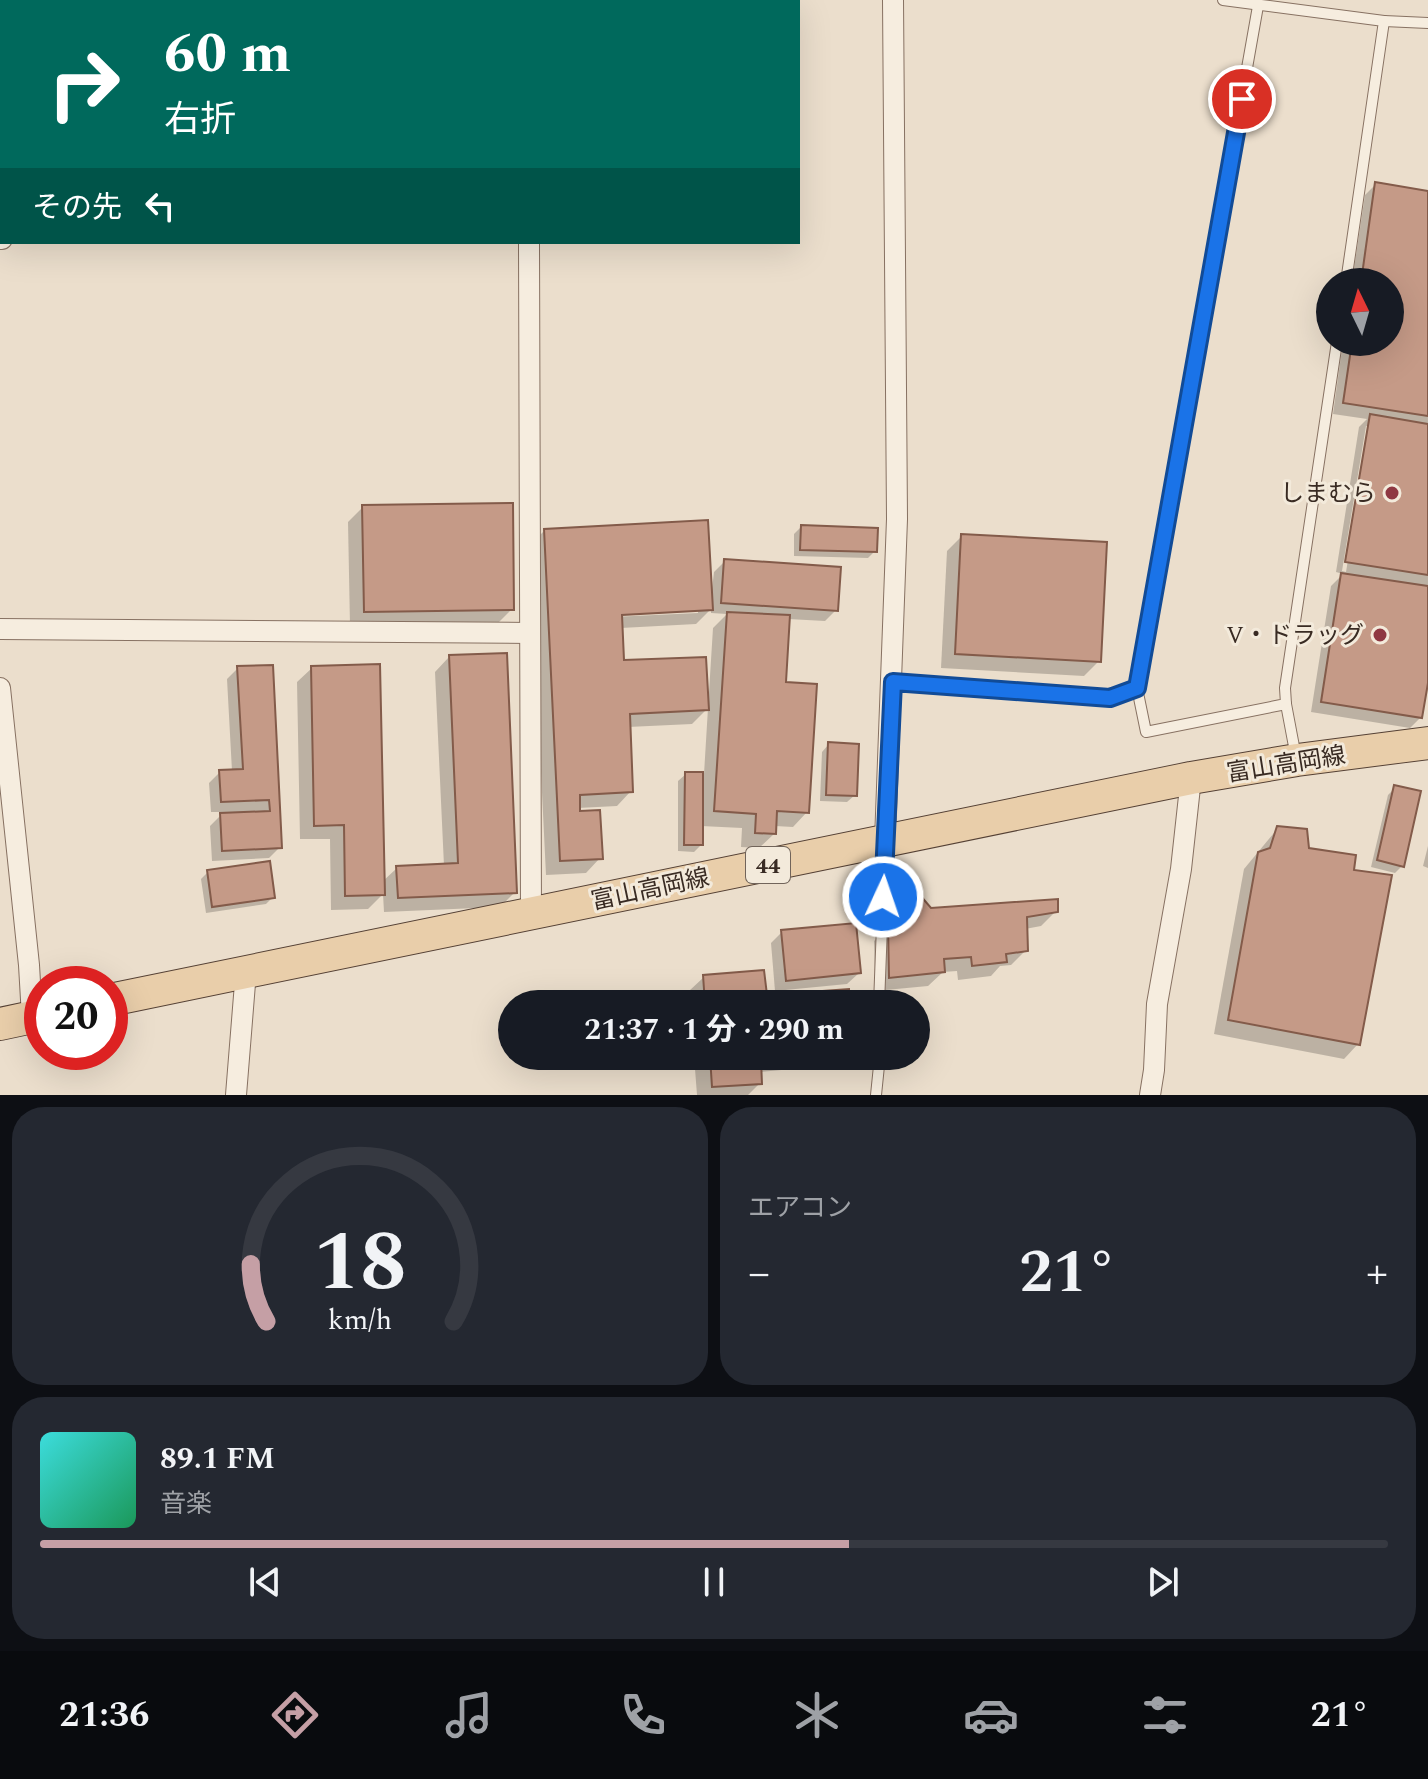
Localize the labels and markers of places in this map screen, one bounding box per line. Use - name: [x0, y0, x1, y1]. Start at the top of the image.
- pin: [1208, 65, 1276, 133]
- place label: しまむら: [1280, 476, 1376, 512]
- marker: しまむら: [1383, 484, 1401, 502]
- place label: V・ドラッグ: [1226, 618, 1364, 654]
- marker: V・ドラッグ: [1371, 626, 1389, 644]

